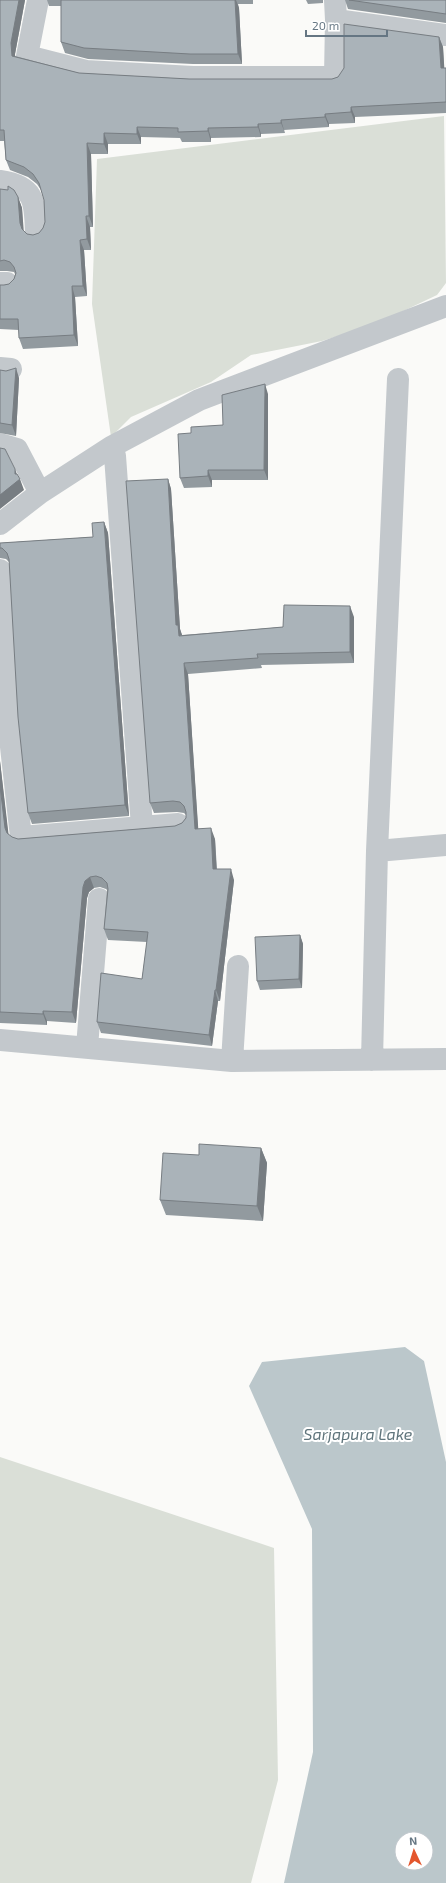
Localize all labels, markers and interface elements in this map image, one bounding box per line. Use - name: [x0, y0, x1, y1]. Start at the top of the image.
- scale bar: [306, 12, 387, 38]
- text: 20 m: [312, 18, 339, 32]
- water label: Sarjapura Lake: [304, 1424, 413, 1444]
- north arrow: [394, 1831, 434, 1871]
- text: N: [409, 1834, 418, 1847]

